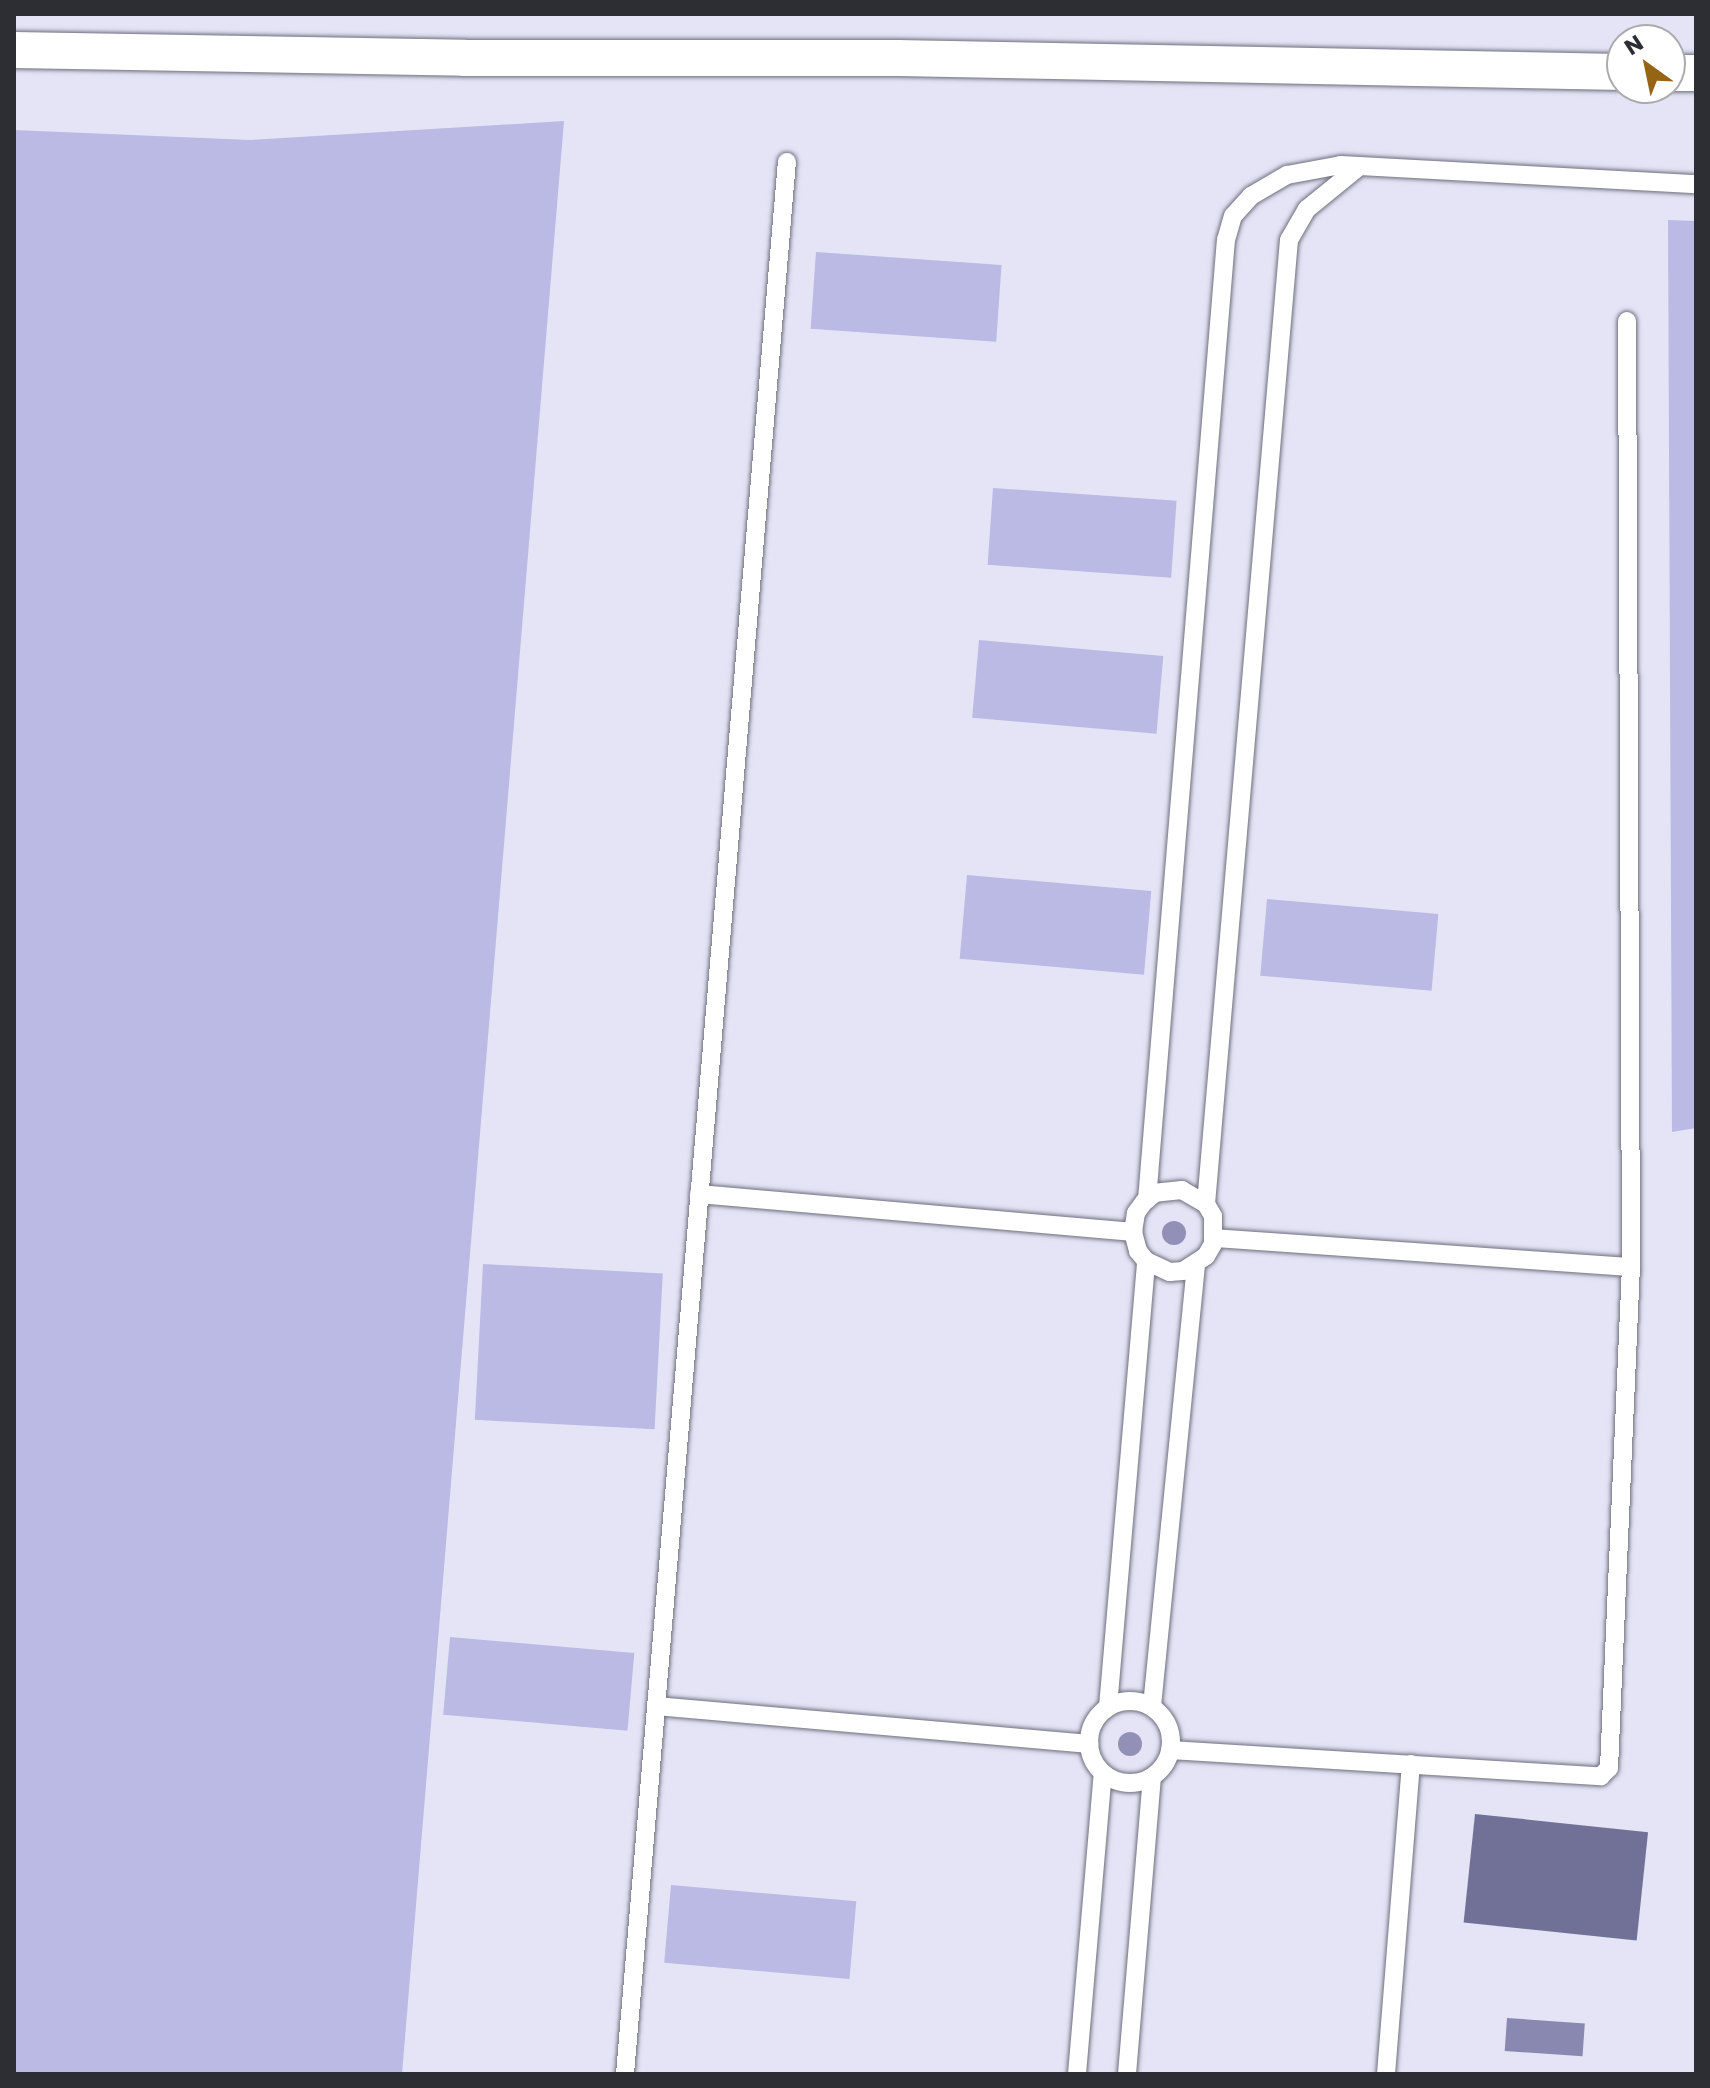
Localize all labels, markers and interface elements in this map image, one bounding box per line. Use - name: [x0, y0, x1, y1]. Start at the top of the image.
- north arrow: [1606, 24, 1686, 104]
- text: N: [1618, 28, 1649, 63]

